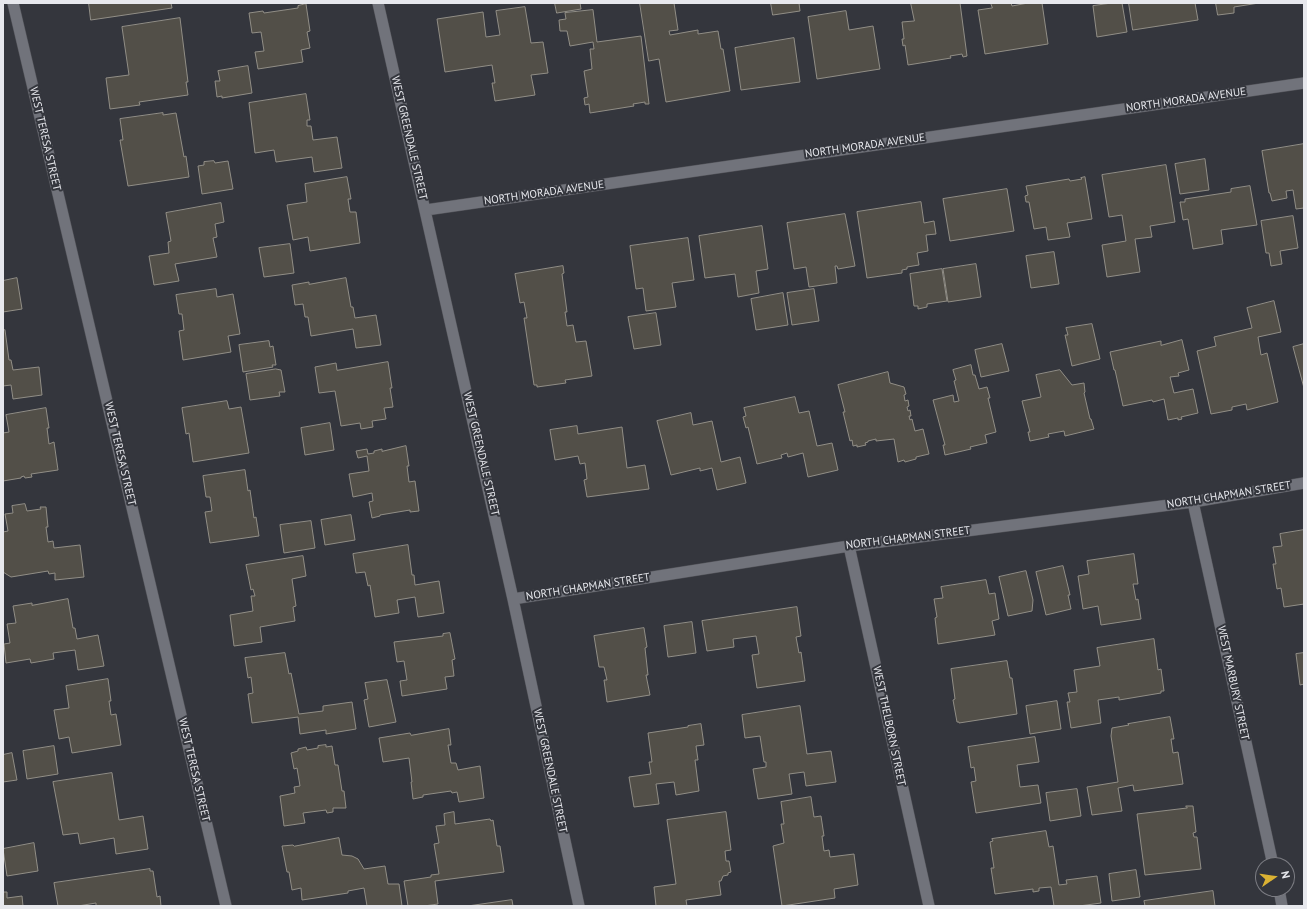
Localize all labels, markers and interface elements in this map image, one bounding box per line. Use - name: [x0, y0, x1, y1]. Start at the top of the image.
- street label: WEST GREENDALE STREET: [388, 75, 430, 201]
- street label: NORTH MORADA AVENUE: [1125, 85, 1247, 115]
- street label: WEST TERESA STREET: [27, 86, 63, 192]
- street label: NORTH MORADA AVENUE: [804, 131, 926, 161]
- street label: NORTH MORADA AVENUE: [483, 178, 605, 208]
- street label: WEST GREENDALE STREET: [460, 391, 502, 517]
- street label: WEST TERESA STREET: [102, 401, 138, 507]
- street label: NORTH CHAPMAN STREET: [1166, 479, 1292, 511]
- street label: NORTH CHAPMAN STREET: [845, 524, 971, 552]
- street label: NORTH CHAPMAN STREET: [525, 571, 651, 603]
- street label: WEST MARBURY STREET: [1214, 625, 1252, 741]
- street label: WEST THELBORN STREET: [870, 665, 908, 787]
- street label: WEST GREENDALE STREET: [530, 708, 570, 834]
- street label: WEST TERESA STREET: [176, 717, 212, 823]
- north arrow: [1255, 857, 1295, 897]
- text: N: [1278, 869, 1293, 880]

